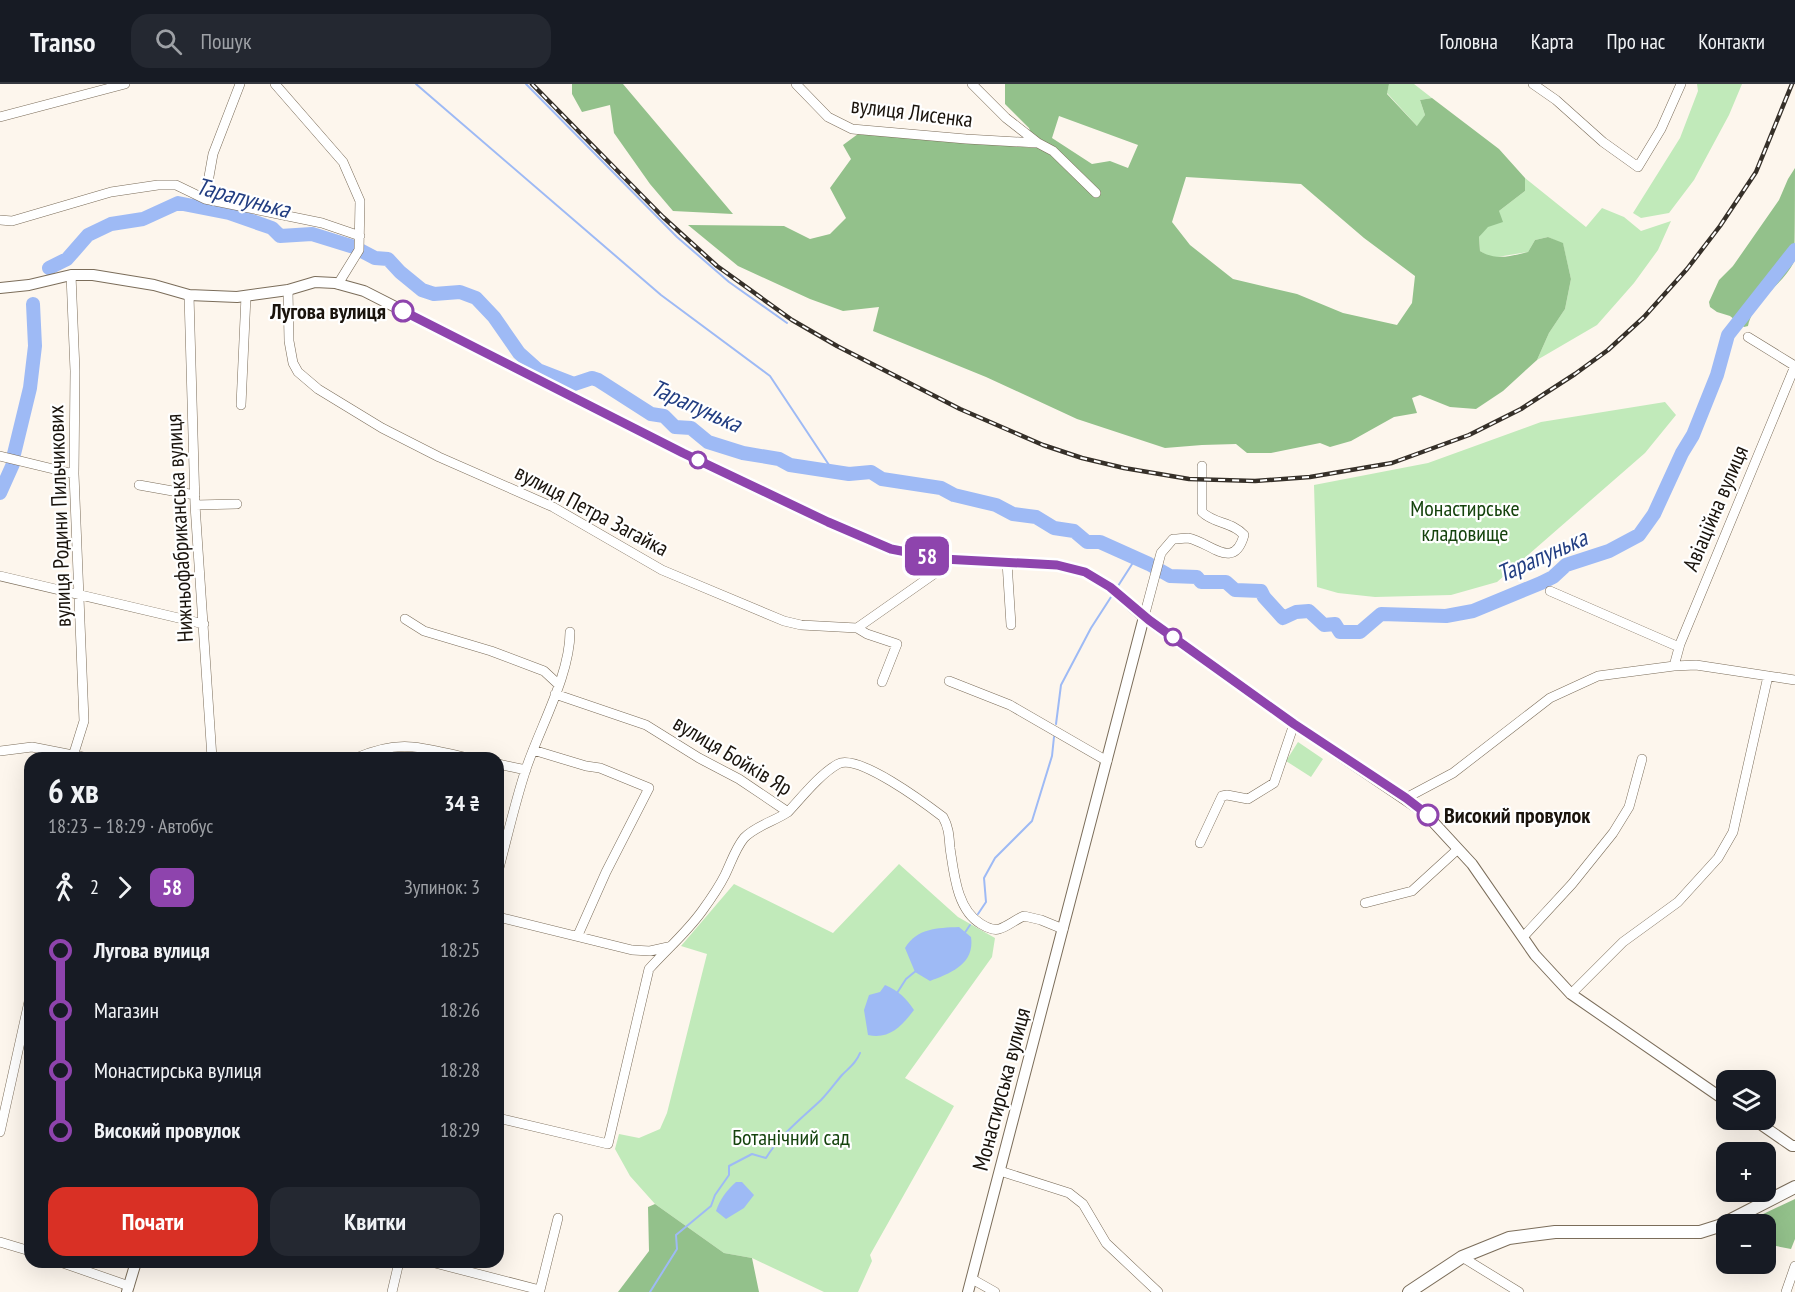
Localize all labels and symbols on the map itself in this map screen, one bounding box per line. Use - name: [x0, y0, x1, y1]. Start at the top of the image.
- street label: вулиця Лисенка: [850, 91, 974, 133]
- water label: Тарапунька: [193, 170, 295, 225]
- place label: Лугова вулиця: [269, 297, 386, 325]
- marker: Лугова вулиця: [392, 300, 414, 322]
- water label: Тарапунька: [646, 372, 748, 440]
- street label: вулиця Родини Пильчикових: [41, 405, 77, 627]
- street label: Нижньофабриканська вулиця: [159, 413, 199, 643]
- street label: Авіаційна вулиця: [1676, 441, 1754, 575]
- unlabelled marker: [689, 451, 707, 469]
- street label: вулиця Петра Загайка: [510, 458, 674, 562]
- park label: Монастирське кладовище: [1410, 494, 1520, 547]
- water label: Тарапунька: [1492, 521, 1593, 589]
- line badge: 58: [900, 536, 954, 576]
- unlabelled marker: [1164, 628, 1182, 646]
- street label: вулиця Бойків Яр: [668, 709, 798, 801]
- place label: Високий провулок: [1444, 801, 1591, 829]
- marker: Високий провулок: [1417, 804, 1439, 826]
- street label: Монастирська вулиця: [966, 1004, 1036, 1174]
- park label: Ботанічний сад: [732, 1123, 850, 1151]

